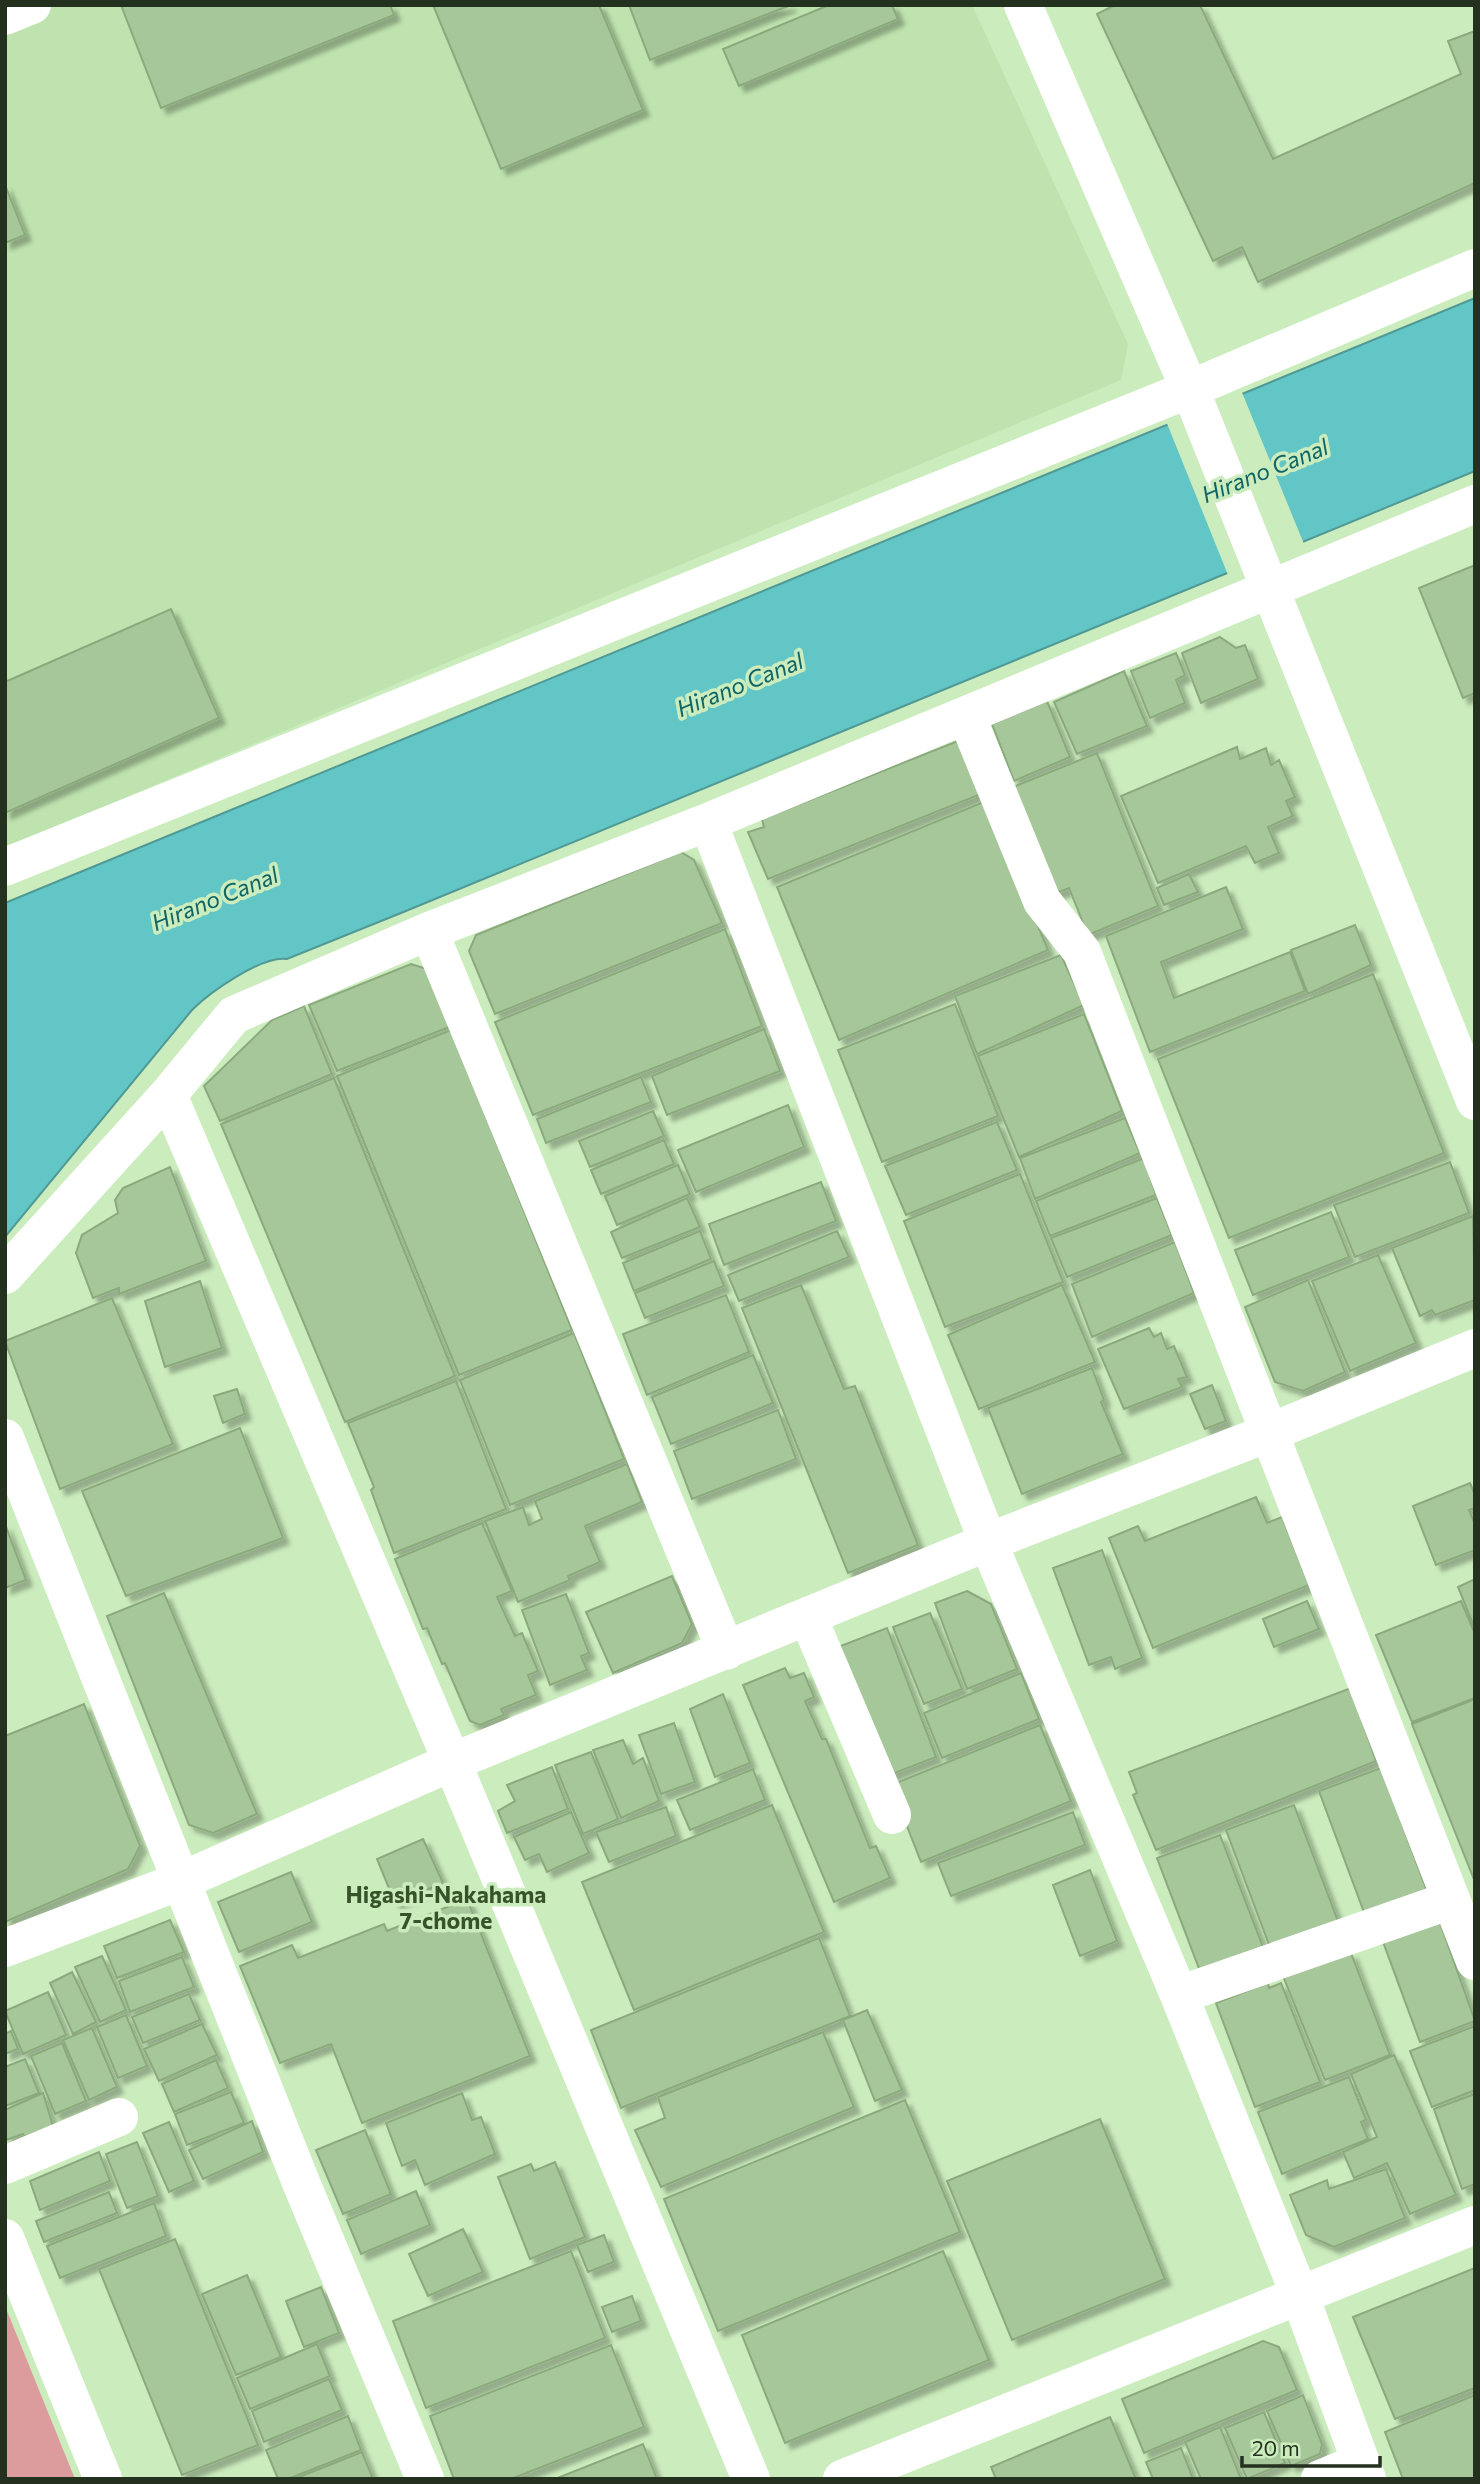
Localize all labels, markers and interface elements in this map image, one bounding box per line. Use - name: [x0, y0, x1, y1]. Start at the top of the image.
- water label: Hirano Canal: [1197, 432, 1333, 508]
- water label: Hirano Canal: [672, 646, 808, 722]
- water label: Hirano Canal: [147, 860, 283, 936]
- district label: Higashi-Nakahama 7-chome: [346, 1880, 546, 1934]
- scale bar: [1242, 2424, 1380, 2468]
- text: 20 m: [1252, 2435, 1300, 2460]

